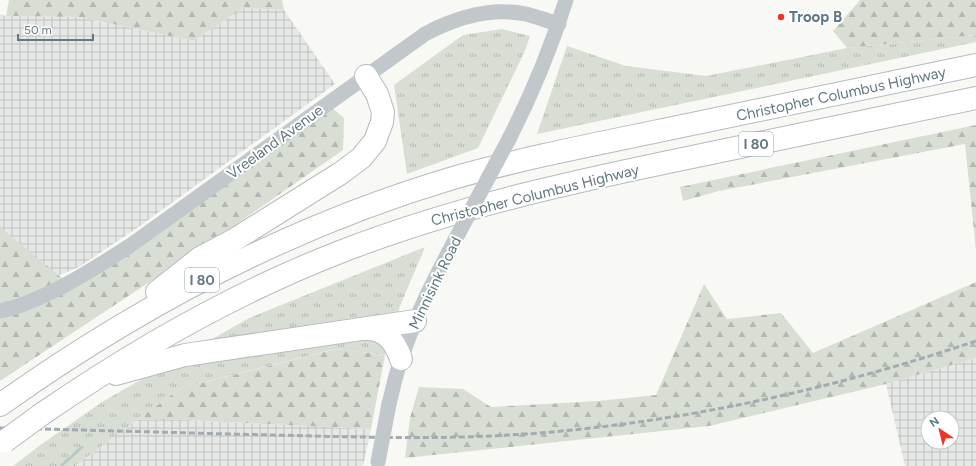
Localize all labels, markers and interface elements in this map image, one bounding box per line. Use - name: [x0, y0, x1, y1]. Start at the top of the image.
- place label: Troop B: [789, 8, 842, 26]
- marker: Troop B: [776, 12, 786, 22]
- scale bar: [18, 16, 93, 42]
- text: 50 m: [24, 23, 52, 37]
- street label: Christopher Columbus Highway: [735, 63, 948, 125]
- street label: Vreeland Avenue: [223, 101, 327, 183]
- road number: I 80: [739, 132, 773, 156]
- street label: Christopher Columbus Highway: [429, 160, 641, 230]
- street label: Minnisink Road: [405, 234, 465, 332]
- road number: I 80: [185, 268, 219, 292]
- north arrow: [920, 410, 960, 450]
- text: N: [927, 414, 942, 430]

